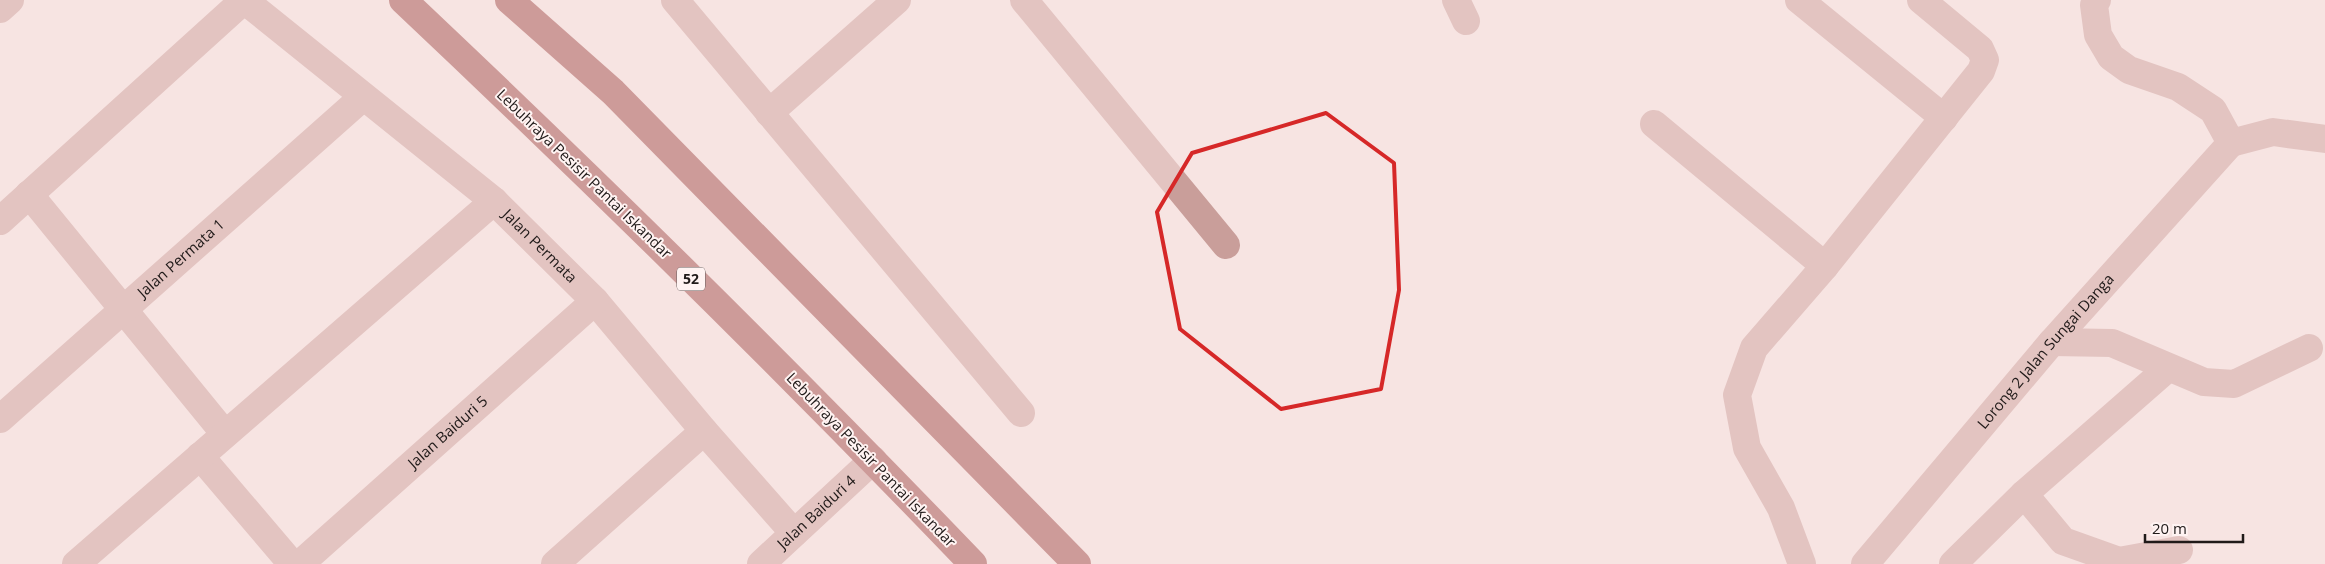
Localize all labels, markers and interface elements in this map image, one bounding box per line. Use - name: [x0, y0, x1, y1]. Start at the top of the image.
- street label: Lebuhraya Pesisir Pantai Iskandar: [493, 84, 676, 262]
- street label: Jalan Permata: [497, 203, 582, 287]
- street label: Jalan Permata 1: [131, 214, 228, 303]
- road number: 52: [677, 268, 705, 290]
- street label: Lorong 2 Jalan Sungai Danga: [1972, 269, 2118, 433]
- street label: Lebuhraya Pesisir Pantai Iskandar: [783, 368, 961, 551]
- street label: Jalan Baiduri 5: [402, 391, 491, 474]
- street label: Jalan Baiduri 4: [771, 470, 860, 554]
- scale bar: [2145, 512, 2242, 544]
- text: 20 m: [2152, 518, 2187, 538]

